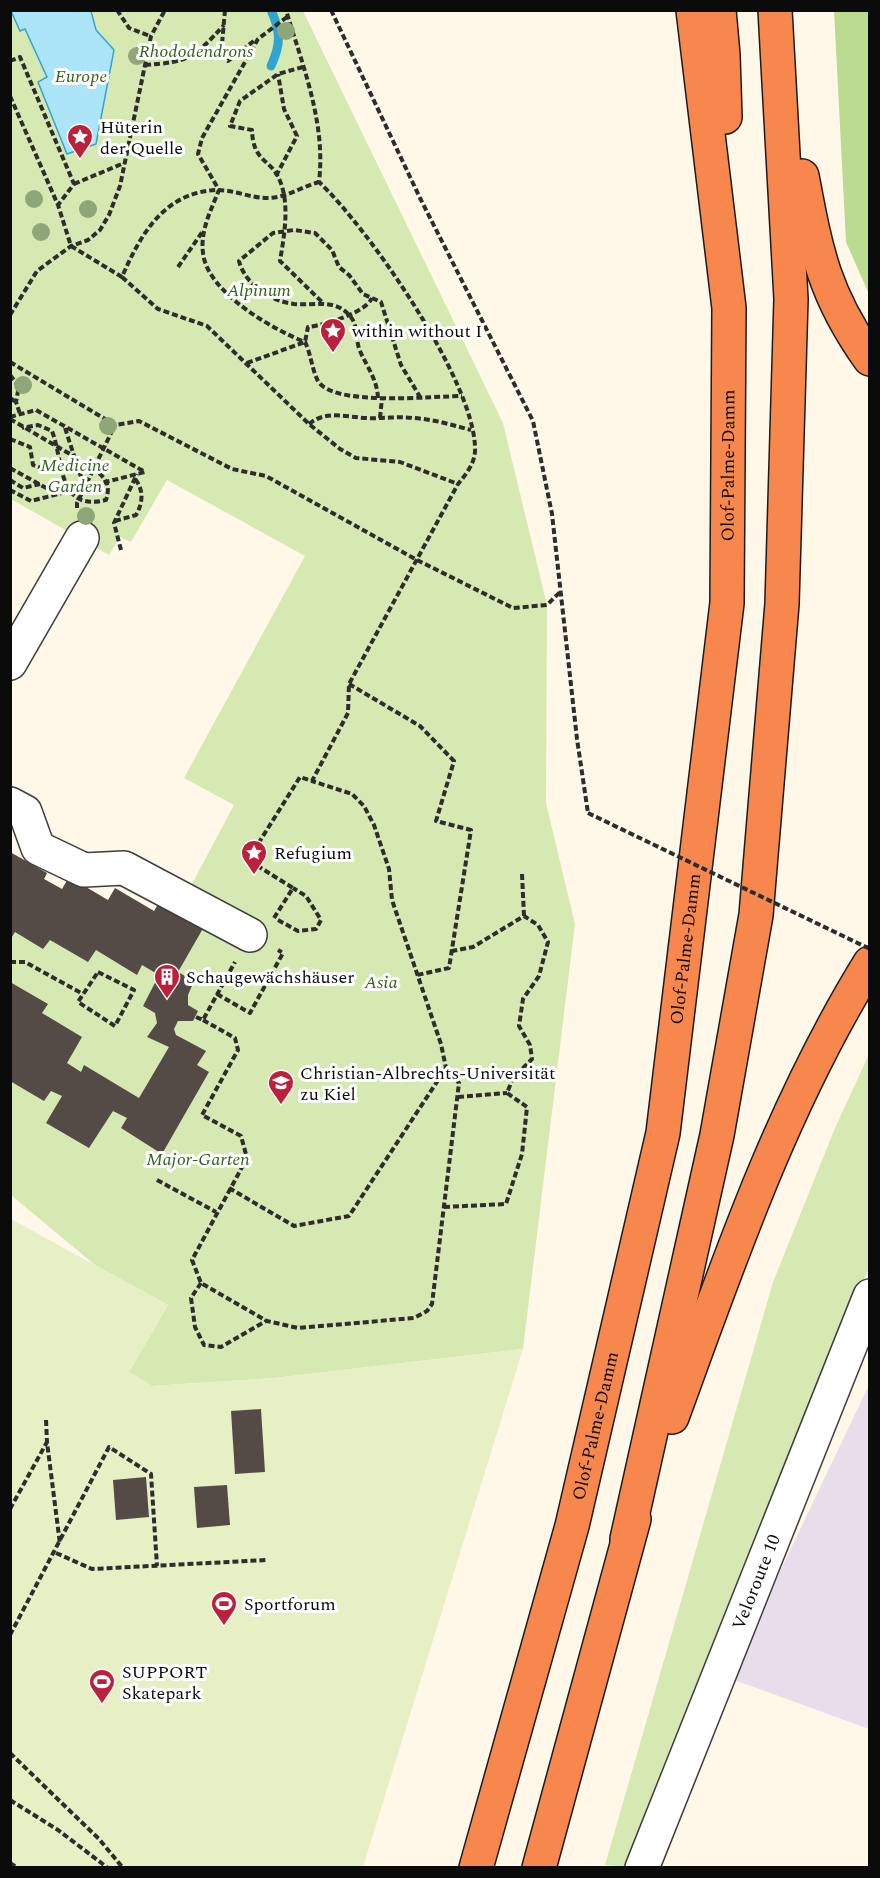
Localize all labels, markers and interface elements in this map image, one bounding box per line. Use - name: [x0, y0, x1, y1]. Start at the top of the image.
- park label: Rhododendrons: [139, 38, 254, 65]
- park label: Europe: [55, 63, 107, 90]
- place label: Hüterin der Quelle: [100, 114, 183, 162]
- place icon: Hüterin der Quelle: [65, 122, 95, 160]
- park label: Alpinum: [226, 277, 291, 304]
- place icon: within without I: [318, 316, 348, 354]
- place label: within without I: [351, 318, 482, 345]
- street label: Olof-Palme-Damm: [714, 389, 742, 542]
- park label: Medicine Garden: [41, 452, 109, 500]
- place icon: Refugium: [239, 838, 269, 876]
- place label: Refugium: [274, 840, 352, 867]
- street label: Olof-Palme-Damm: [663, 872, 708, 1026]
- building icon: Schaugewächshäuser: [152, 962, 182, 1000]
- place label: Schaugewächshäuser: [186, 964, 354, 991]
- park label: Asia: [363, 969, 398, 996]
- place label: Christian-Albrechts-Universität zu Kiel: [300, 1060, 555, 1108]
- school or university icon: Christian-Albrechts-Universität zu Kiel: [266, 1068, 296, 1106]
- park label: Major-Garten: [146, 1146, 250, 1173]
- street label: Olof-Palme-Damm: [565, 1349, 625, 1503]
- street label: Veloroute 10: [725, 1530, 787, 1634]
- sports icon: Sportforum: [209, 1589, 239, 1627]
- place label: Sportforum: [244, 1591, 336, 1618]
- place label: SUPPORT Skatepark: [122, 1659, 207, 1707]
- sports icon: SUPPORT Skatepark: [87, 1667, 117, 1705]

